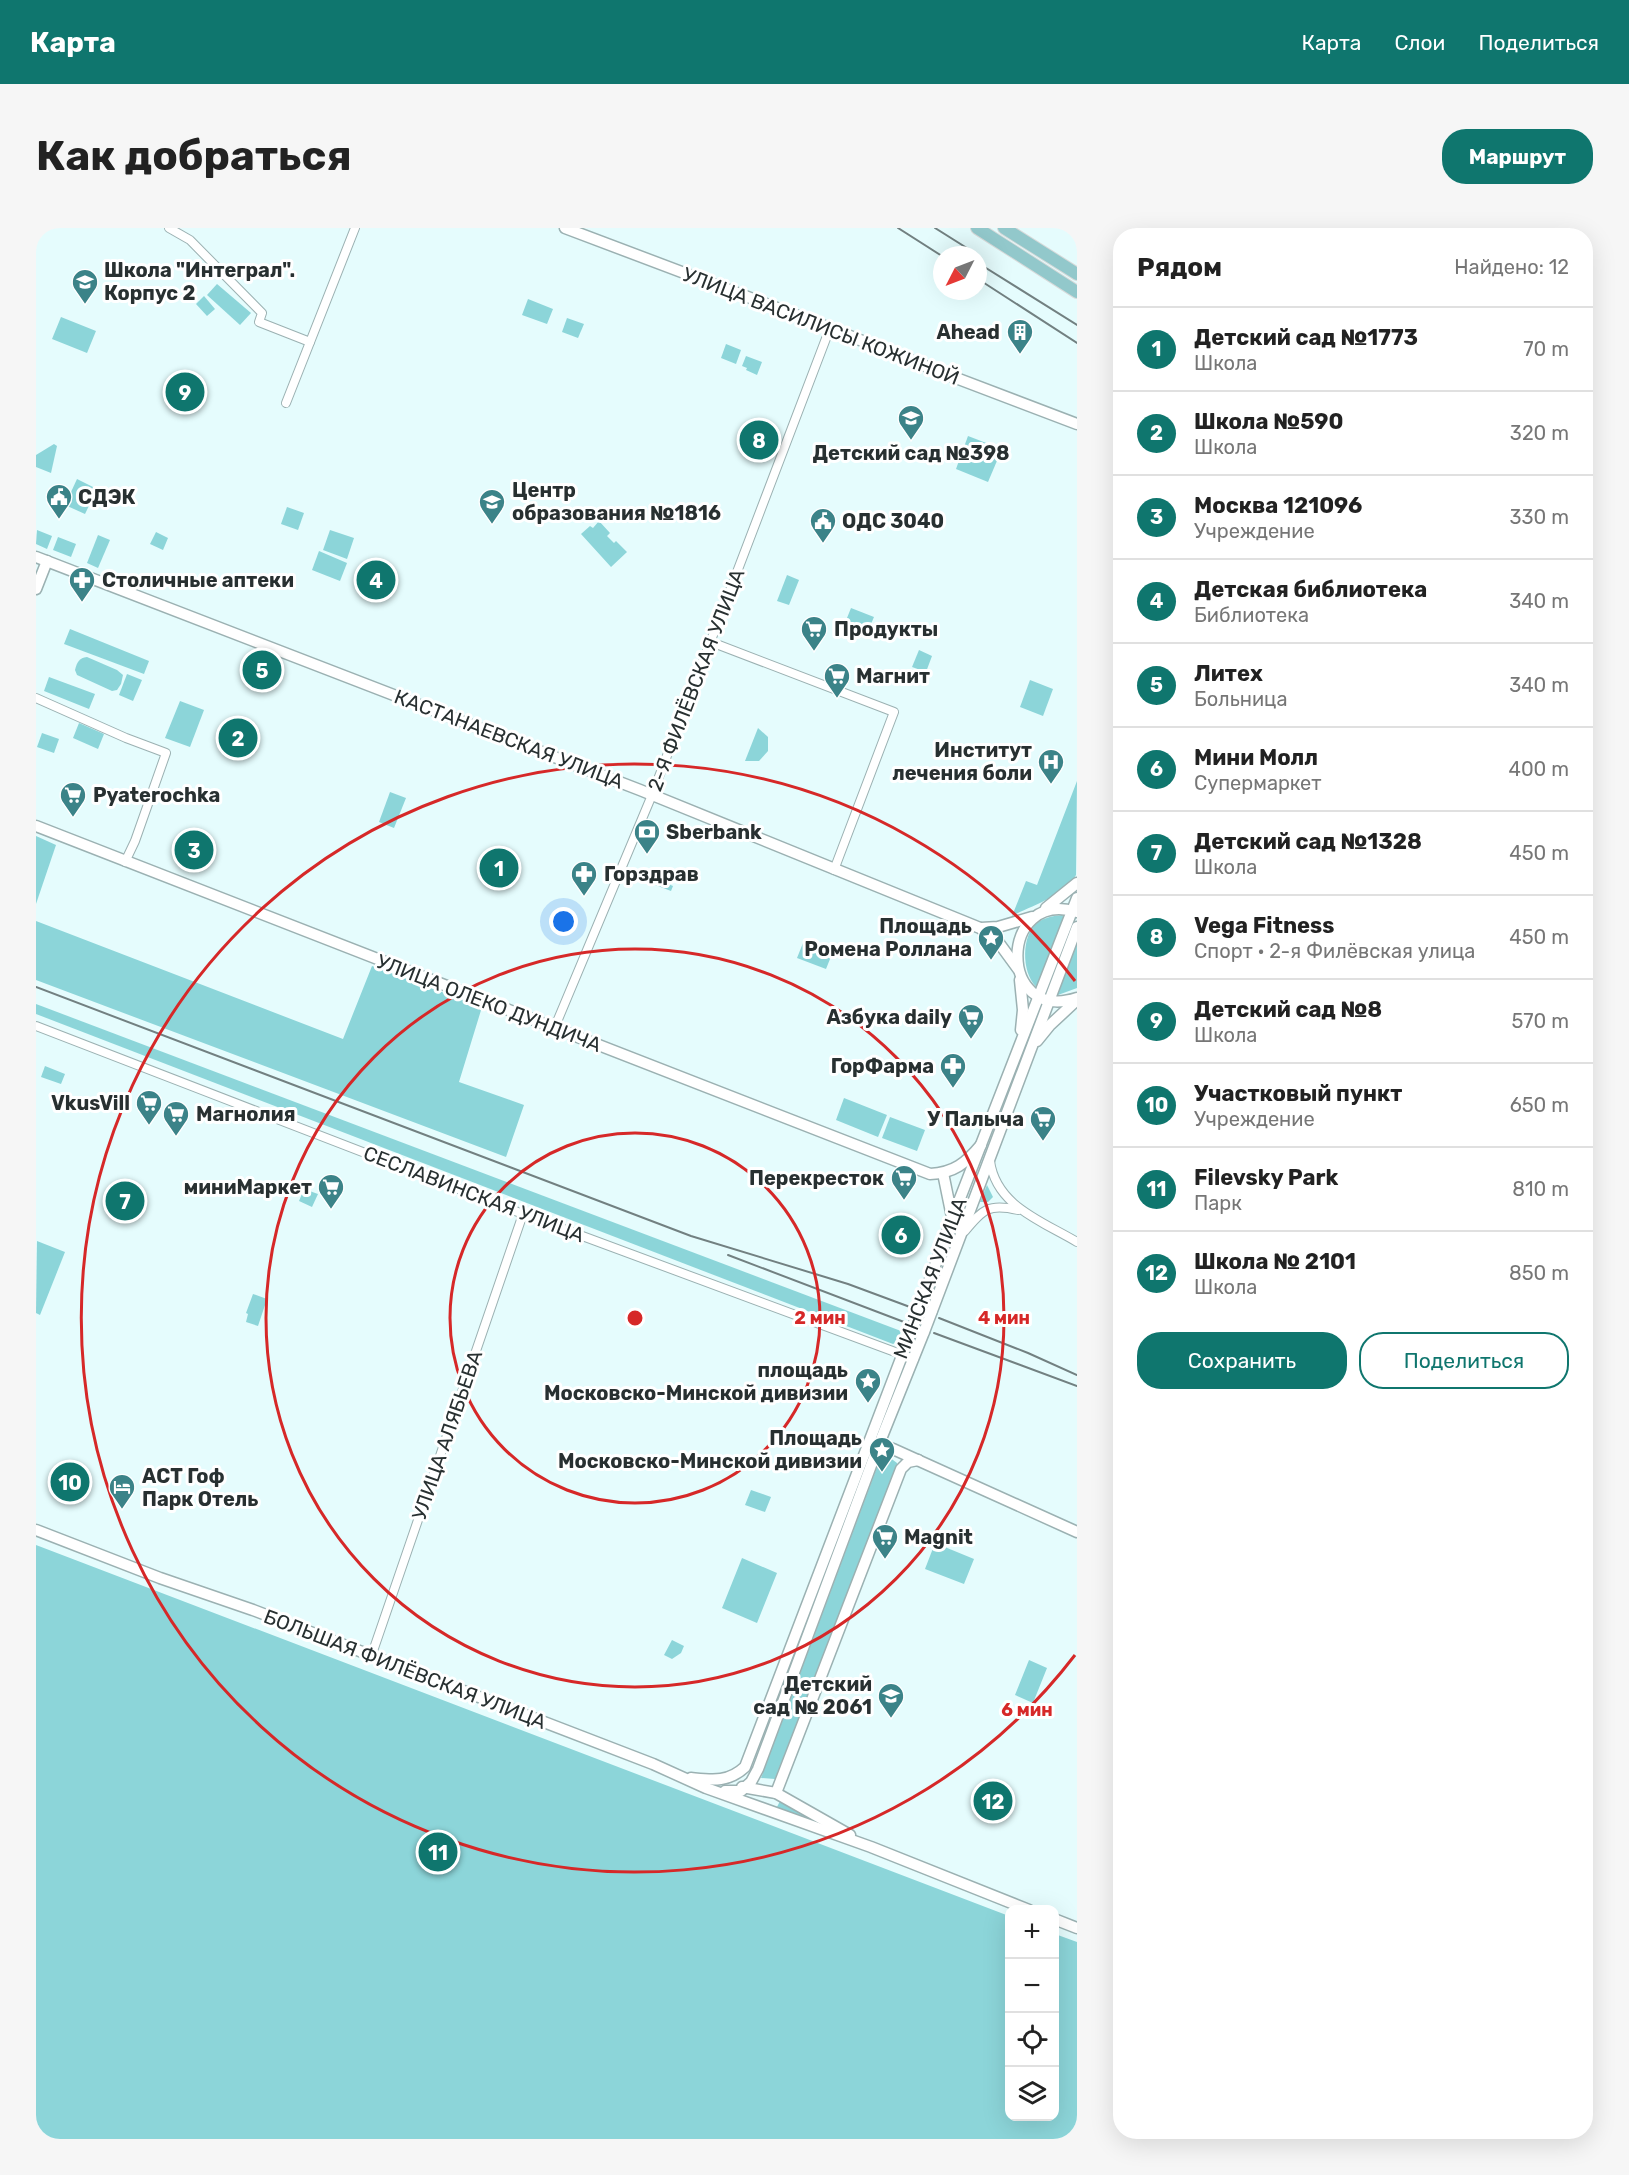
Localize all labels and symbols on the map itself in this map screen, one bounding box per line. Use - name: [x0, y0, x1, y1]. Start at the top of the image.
- north arrow: [933, 246, 987, 300]
- place label: Школа "Интеграл". Корпус 2: [104, 258, 295, 305]
- street label: УЛИЦА ВАСИЛИСЫ КОЖИНОЙ: [679, 262, 963, 390]
- school or university icon: Школа "Интеграл". Корпус 2: [70, 267, 100, 305]
- building icon: Ahead: [1005, 317, 1035, 355]
- place label: Ahead: [936, 320, 1000, 344]
- pin: 9: [166, 370, 204, 414]
- school or university icon: Детский сад №398: [896, 403, 926, 441]
- pin: 8: [740, 418, 778, 462]
- place label: Детский сад №398: [812, 441, 1010, 465]
- place label: Центр образования №1816: [512, 478, 721, 525]
- public building icon: СДЭК: [44, 482, 74, 520]
- place label: СДЭК: [78, 485, 136, 509]
- school or university icon: Центр образования №1816: [477, 487, 507, 525]
- public building icon: ОДС 3040: [808, 506, 838, 544]
- place label: ОДС 3040: [842, 509, 944, 533]
- pin: 4: [356, 558, 396, 602]
- pharmacy icon: Столичные аптеки: [67, 565, 97, 603]
- street label: 2-Я ФИЛЁВСКАЯ УЛИЦА: [642, 565, 750, 795]
- place label: Столичные аптеки: [102, 568, 294, 592]
- supermarket icon: Продукты: [799, 614, 829, 652]
- place label: Продукты: [834, 617, 938, 641]
- pin: 5: [242, 648, 282, 692]
- supermarket icon: Магнит: [822, 661, 852, 699]
- place label: Магнит: [856, 664, 930, 688]
- street label: КАСТАНАЕВСКАЯ УЛИЦА: [391, 684, 627, 794]
- pin: 2: [218, 716, 258, 760]
- place label: Институт лечения боли: [892, 738, 1032, 785]
- hospital icon: Институт лечения боли: [1036, 747, 1066, 785]
- supermarket icon: Pyaterochka: [58, 780, 88, 818]
- place label: Pyaterochka: [93, 783, 220, 807]
- bank icon: Sberbank: [632, 817, 662, 855]
- place label: Sberbank: [666, 820, 762, 844]
- pin: 3: [174, 828, 214, 872]
- pin: 1: [480, 846, 518, 890]
- pharmacy icon: Горздрав: [569, 859, 599, 897]
- place label: Горздрав: [604, 862, 699, 886]
- your location: [549, 907, 578, 936]
- place label: Площадь Ромена Роллана: [804, 914, 972, 961]
- place icon: Площадь Ромена Роллана: [976, 923, 1006, 961]
- street label: УЛИЦА ОЛЕКО ДУНДИЧА: [373, 949, 605, 1057]
- supermarket icon: Азбука daily: [956, 1002, 986, 1040]
- place label: Азбука daily: [826, 1005, 952, 1029]
- pharmacy icon: ГорФарма: [938, 1051, 968, 1089]
- place label: ГорФарма: [831, 1054, 934, 1078]
- supermarket icon: VkusVill: [134, 1088, 164, 1126]
- place label: VkusVill: [51, 1091, 130, 1115]
- supermarket icon: Магнолия: [161, 1099, 191, 1137]
- place label: Магнолия: [196, 1102, 296, 1126]
- supermarket icon: У Палыча: [1028, 1104, 1058, 1142]
- place label: У Палыча: [927, 1107, 1024, 1131]
- street label: СЕСЛАВИНСКАЯ УЛИЦА: [360, 1141, 588, 1247]
- supermarket icon: Перекресток: [889, 1163, 919, 1201]
- place label: Перекресток: [749, 1166, 884, 1190]
- supermarket icon: миниМаркет: [316, 1172, 346, 1210]
- place label: миниМаркет: [184, 1175, 312, 1199]
- pin: 7: [106, 1178, 145, 1224]
- street label: МИНСКАЯ УЛИЦА: [888, 1194, 972, 1362]
- pin: 6: [882, 1212, 920, 1258]
- text: 2 мин: [794, 1307, 846, 1329]
- text: 4 мин: [978, 1307, 1030, 1329]
- centre of rings: [625, 1308, 645, 1328]
- street label: УЛИЦА АЛЯБЬЕВА: [407, 1347, 487, 1523]
- place label: площадь Московско-Минской дивизии: [544, 1358, 848, 1405]
- place icon: площадь Московско-Минской дивизии: [853, 1366, 883, 1404]
- place label: Площадь Московско-Минской дивизии: [558, 1426, 862, 1473]
- place icon: Площадь Московско-Минской дивизии: [867, 1435, 897, 1473]
- pin: 10: [51, 1460, 90, 1504]
- place label: АСТ Гоф Парк Отель: [142, 1464, 258, 1511]
- hotel icon: АСТ Гоф Парк Отель: [107, 1472, 137, 1510]
- supermarket icon: Magnit: [870, 1522, 900, 1560]
- place label: Magnit: [904, 1525, 973, 1549]
- street label: БОЛЬШАЯ ФИЛЁВСКАЯ УЛИЦА: [261, 1604, 549, 1734]
- place label: Детский сад № 2061: [753, 1672, 872, 1719]
- school or university icon: Детский сад № 2061: [876, 1681, 906, 1719]
- text: 6 мин: [1001, 1699, 1053, 1721]
- pin: 12: [974, 1778, 1012, 1824]
- pin: 11: [418, 1830, 458, 1874]

